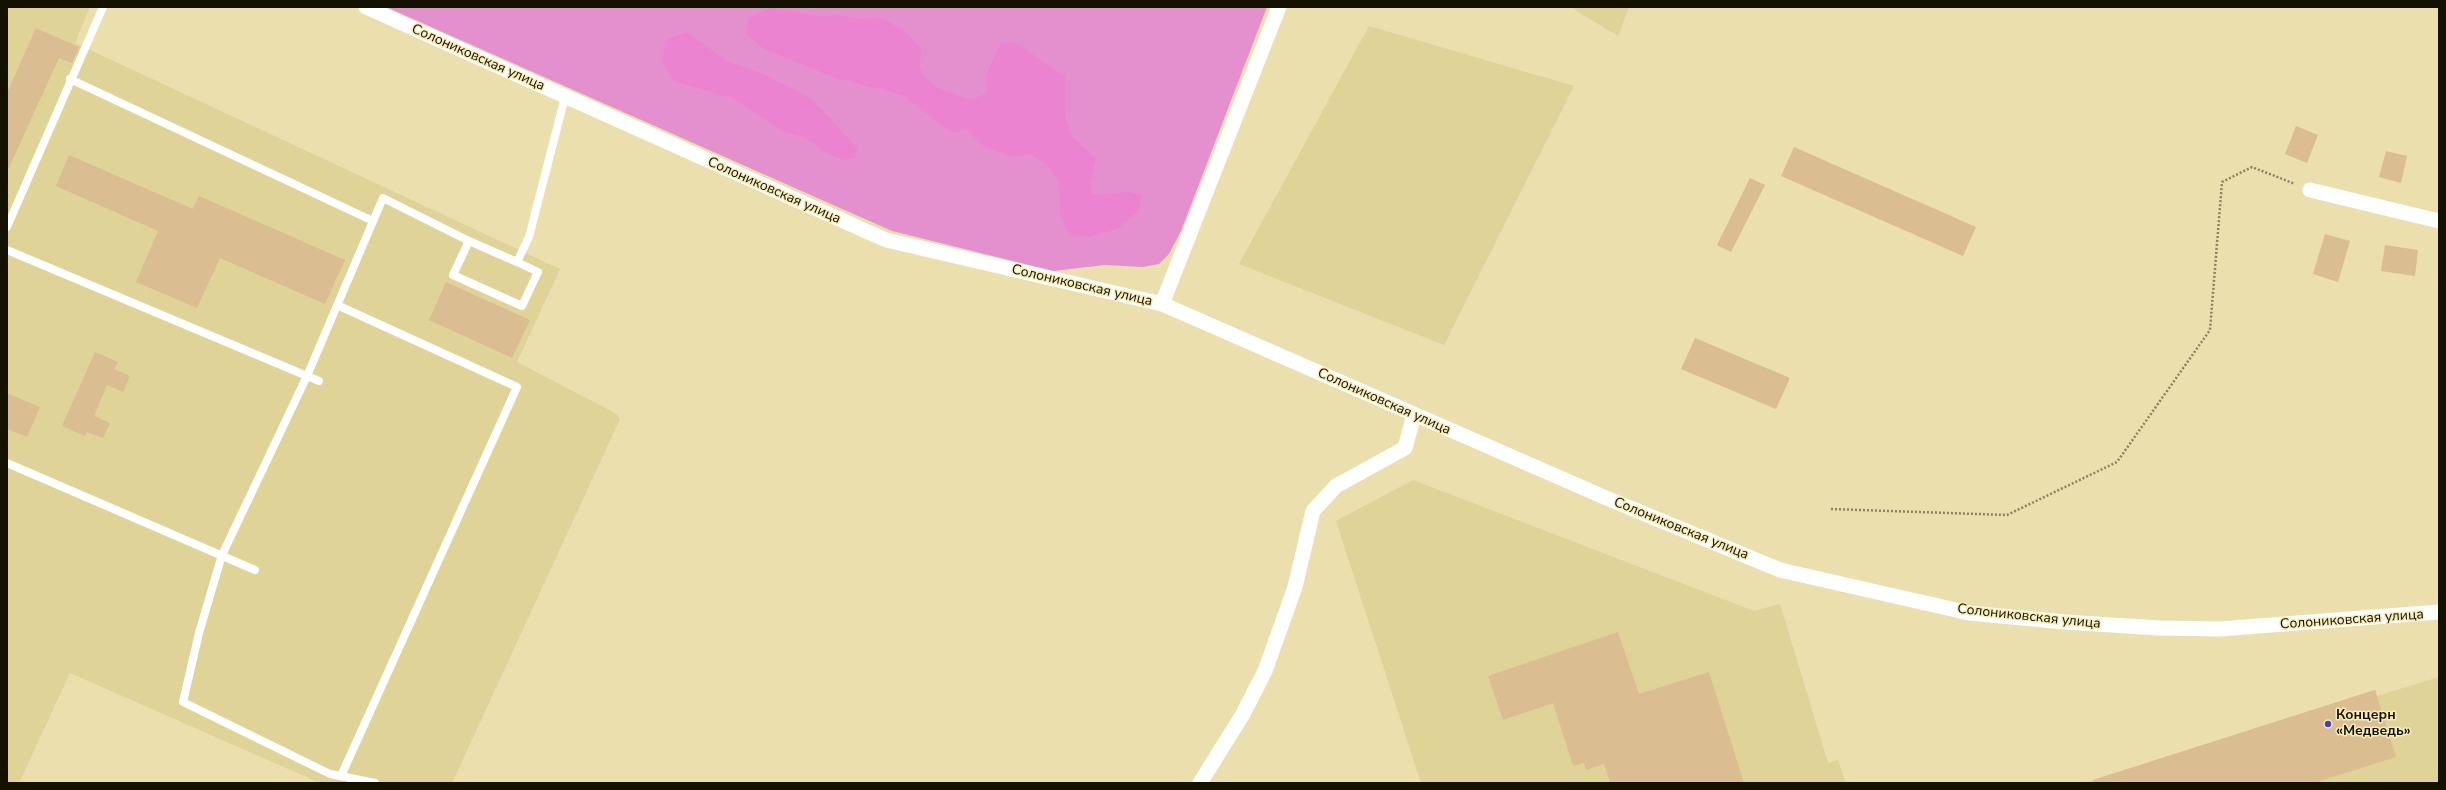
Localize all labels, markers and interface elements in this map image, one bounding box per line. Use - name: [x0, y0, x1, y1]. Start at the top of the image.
- street label: Солониковская улица: [409, 21, 547, 95]
- street label: Солониковская улица: [705, 154, 843, 228]
- street label: Солониковская улица: [1010, 262, 1154, 310]
- street label: Солониковская улица: [1315, 365, 1453, 439]
- street label: Солониковская улица: [1611, 494, 1751, 564]
- street label: Солониковская улица: [1956, 601, 2102, 633]
- street label: Солониковская улица: [2280, 607, 2424, 633]
- place label: Концерн «Медведь»: [2336, 708, 2411, 740]
- marker: Концерн «Медведь»: [2323, 719, 2333, 729]

